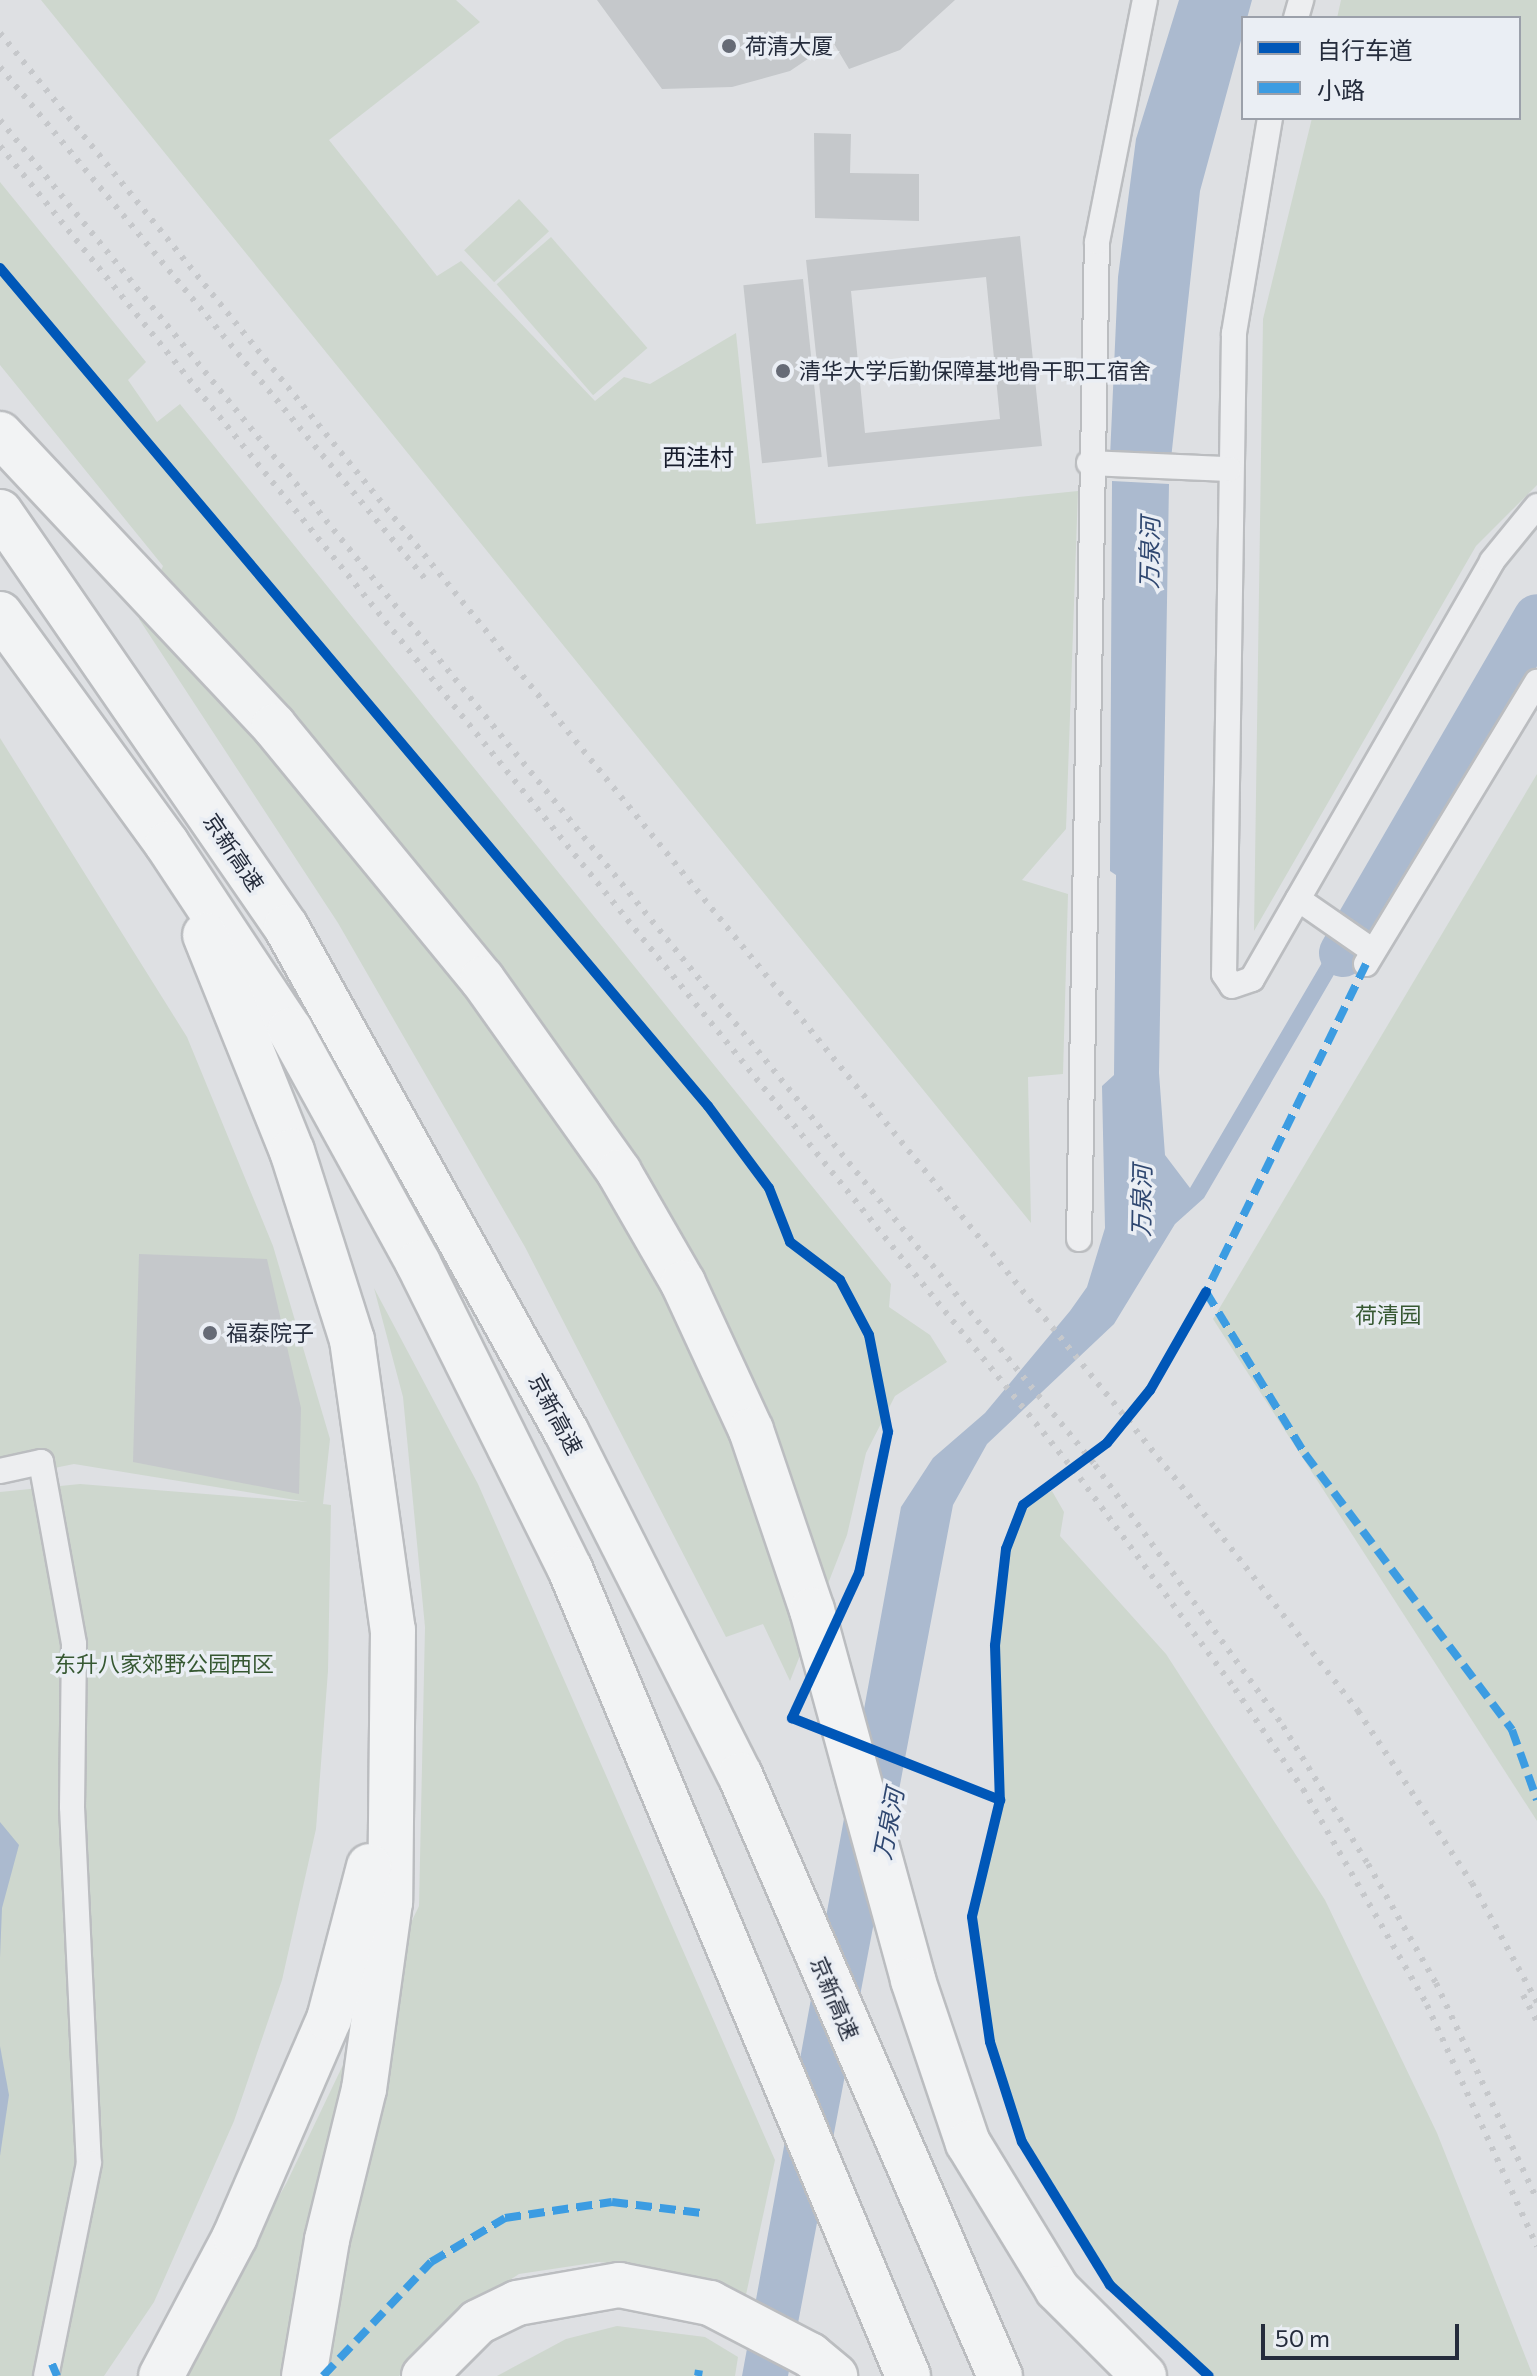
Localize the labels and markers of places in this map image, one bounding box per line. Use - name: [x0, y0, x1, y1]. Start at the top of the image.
- place label: 荷清大厦: [745, 33, 833, 59]
- marker: 荷清大厦: [720, 37, 738, 55]
- place label: 清华大学后勤保障基地骨干职工宿舍: [799, 358, 1151, 384]
- marker: 清华大学后勤保障基地骨干职工宿舍: [774, 362, 792, 380]
- place label: 福泰院子: [226, 1320, 314, 1346]
- marker: 福泰院子: [201, 1324, 219, 1342]

